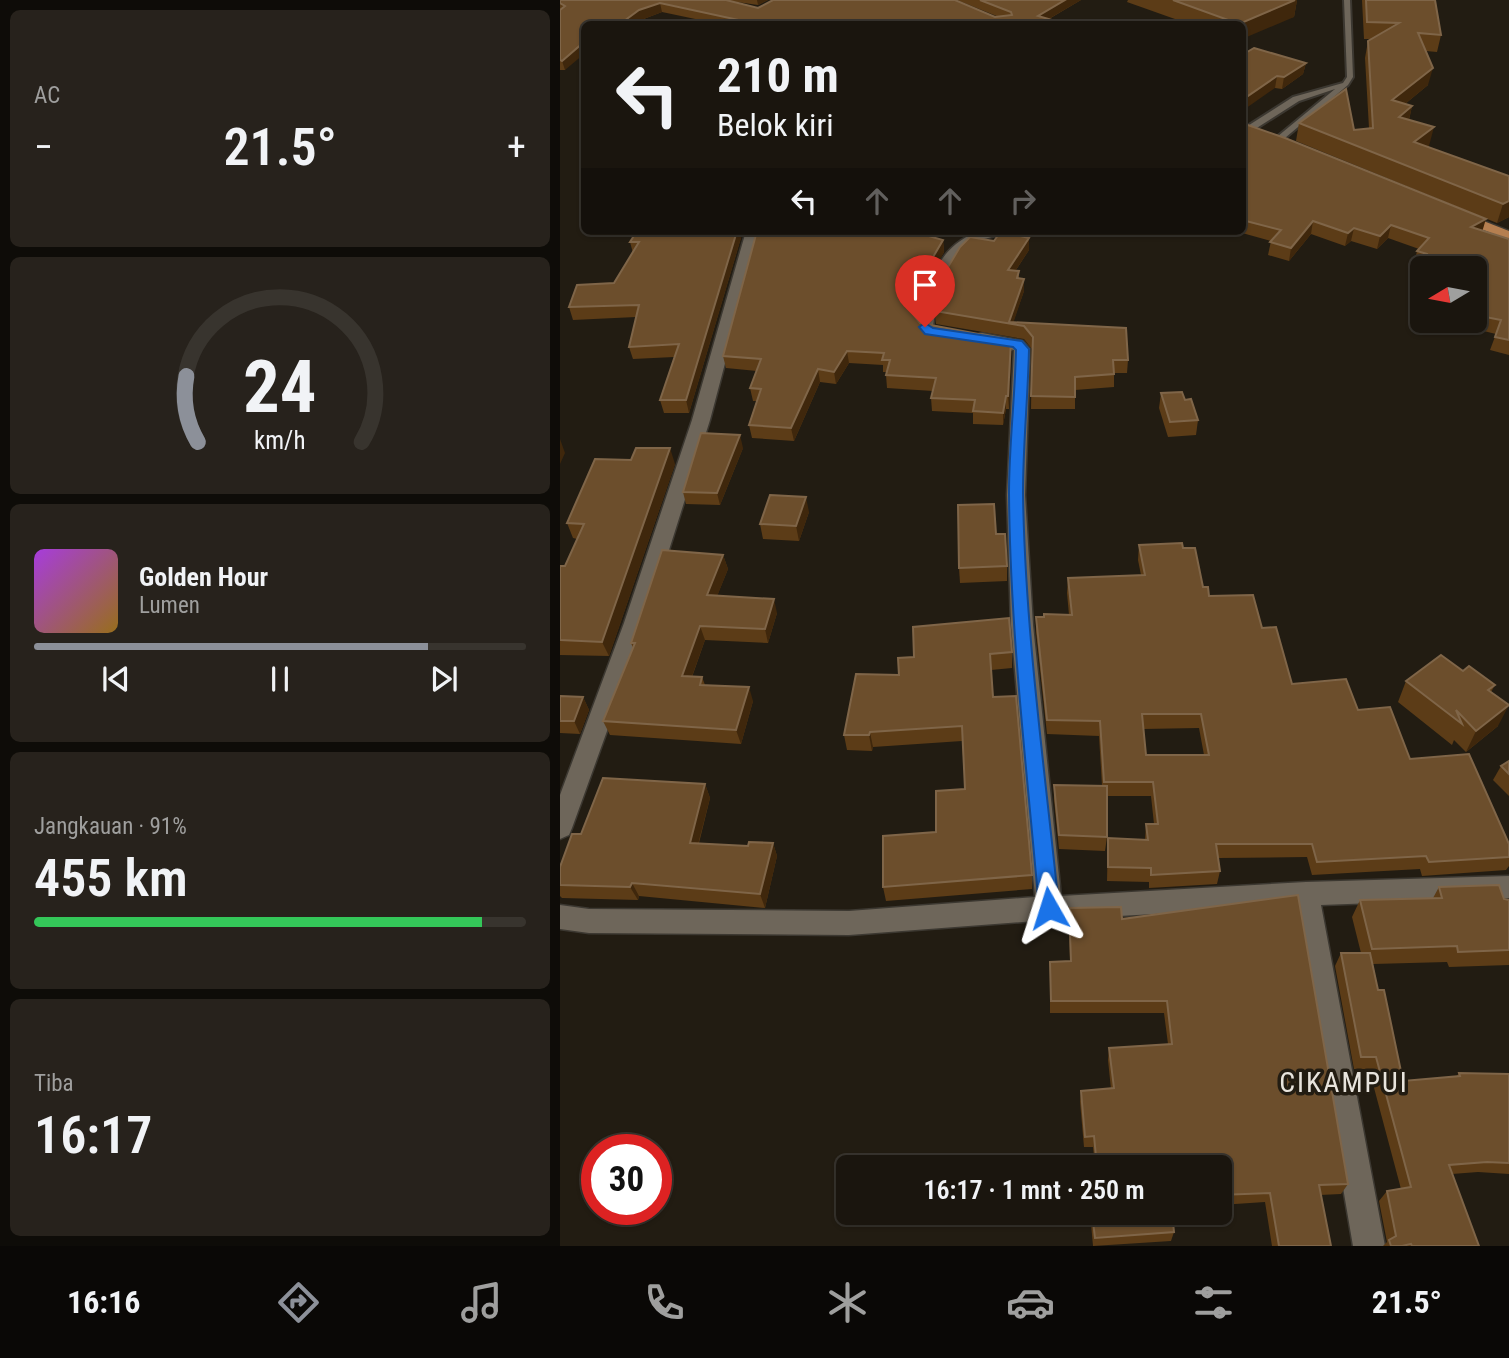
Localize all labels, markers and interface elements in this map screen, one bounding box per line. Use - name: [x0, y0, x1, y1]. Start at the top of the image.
- text: 210 m: [717, 47, 839, 104]
- icon: left: [602, 49, 693, 140]
- text: AC: [34, 82, 60, 109]
- text: Belok kiri: [717, 106, 834, 144]
- text: 21.5°: [223, 117, 337, 178]
- text: −: [34, 125, 53, 169]
- text: +: [507, 125, 526, 169]
- icon: left: [785, 182, 823, 220]
- icon: ahead: [858, 182, 896, 220]
- icon: ahead: [931, 182, 969, 220]
- icon: right: [1004, 182, 1042, 220]
- pin: [895, 255, 955, 327]
- north arrow: [1410, 256, 1488, 332]
- map controls: [1410, 256, 1487, 333]
- icon: arrive: [906, 266, 944, 304]
- text: 24: [243, 344, 317, 430]
- text: km/h: [254, 426, 306, 455]
- text: Golden Hour: [139, 562, 268, 592]
- text: Lumen: [139, 592, 200, 619]
- icon: previous: [97, 660, 135, 698]
- icon: pause: [261, 660, 299, 698]
- icon: next: [425, 660, 463, 698]
- text: Jangkauan · 91%: [34, 813, 187, 840]
- text: 455 km: [34, 848, 188, 909]
- position arrow: [1012, 871, 1086, 945]
- district label: CIKAMPUI: [1279, 1066, 1409, 1099]
- text: Tiba: [34, 1070, 74, 1097]
- text: 16:17: [34, 1105, 152, 1166]
- speed limit sign: 30: [581, 1134, 672, 1225]
- text: 16:17 · 1 mnt · 250 m: [923, 1175, 1145, 1205]
- icon: directions: [274, 1278, 323, 1327]
- icon: music: [457, 1278, 506, 1327]
- icon: phone: [640, 1278, 689, 1327]
- icon: climate: [823, 1278, 872, 1327]
- icon: car: [1006, 1278, 1055, 1327]
- icon: filters: [1189, 1278, 1238, 1327]
- text: 16:16: [67, 1283, 140, 1321]
- text: 21.5°: [1372, 1283, 1442, 1321]

